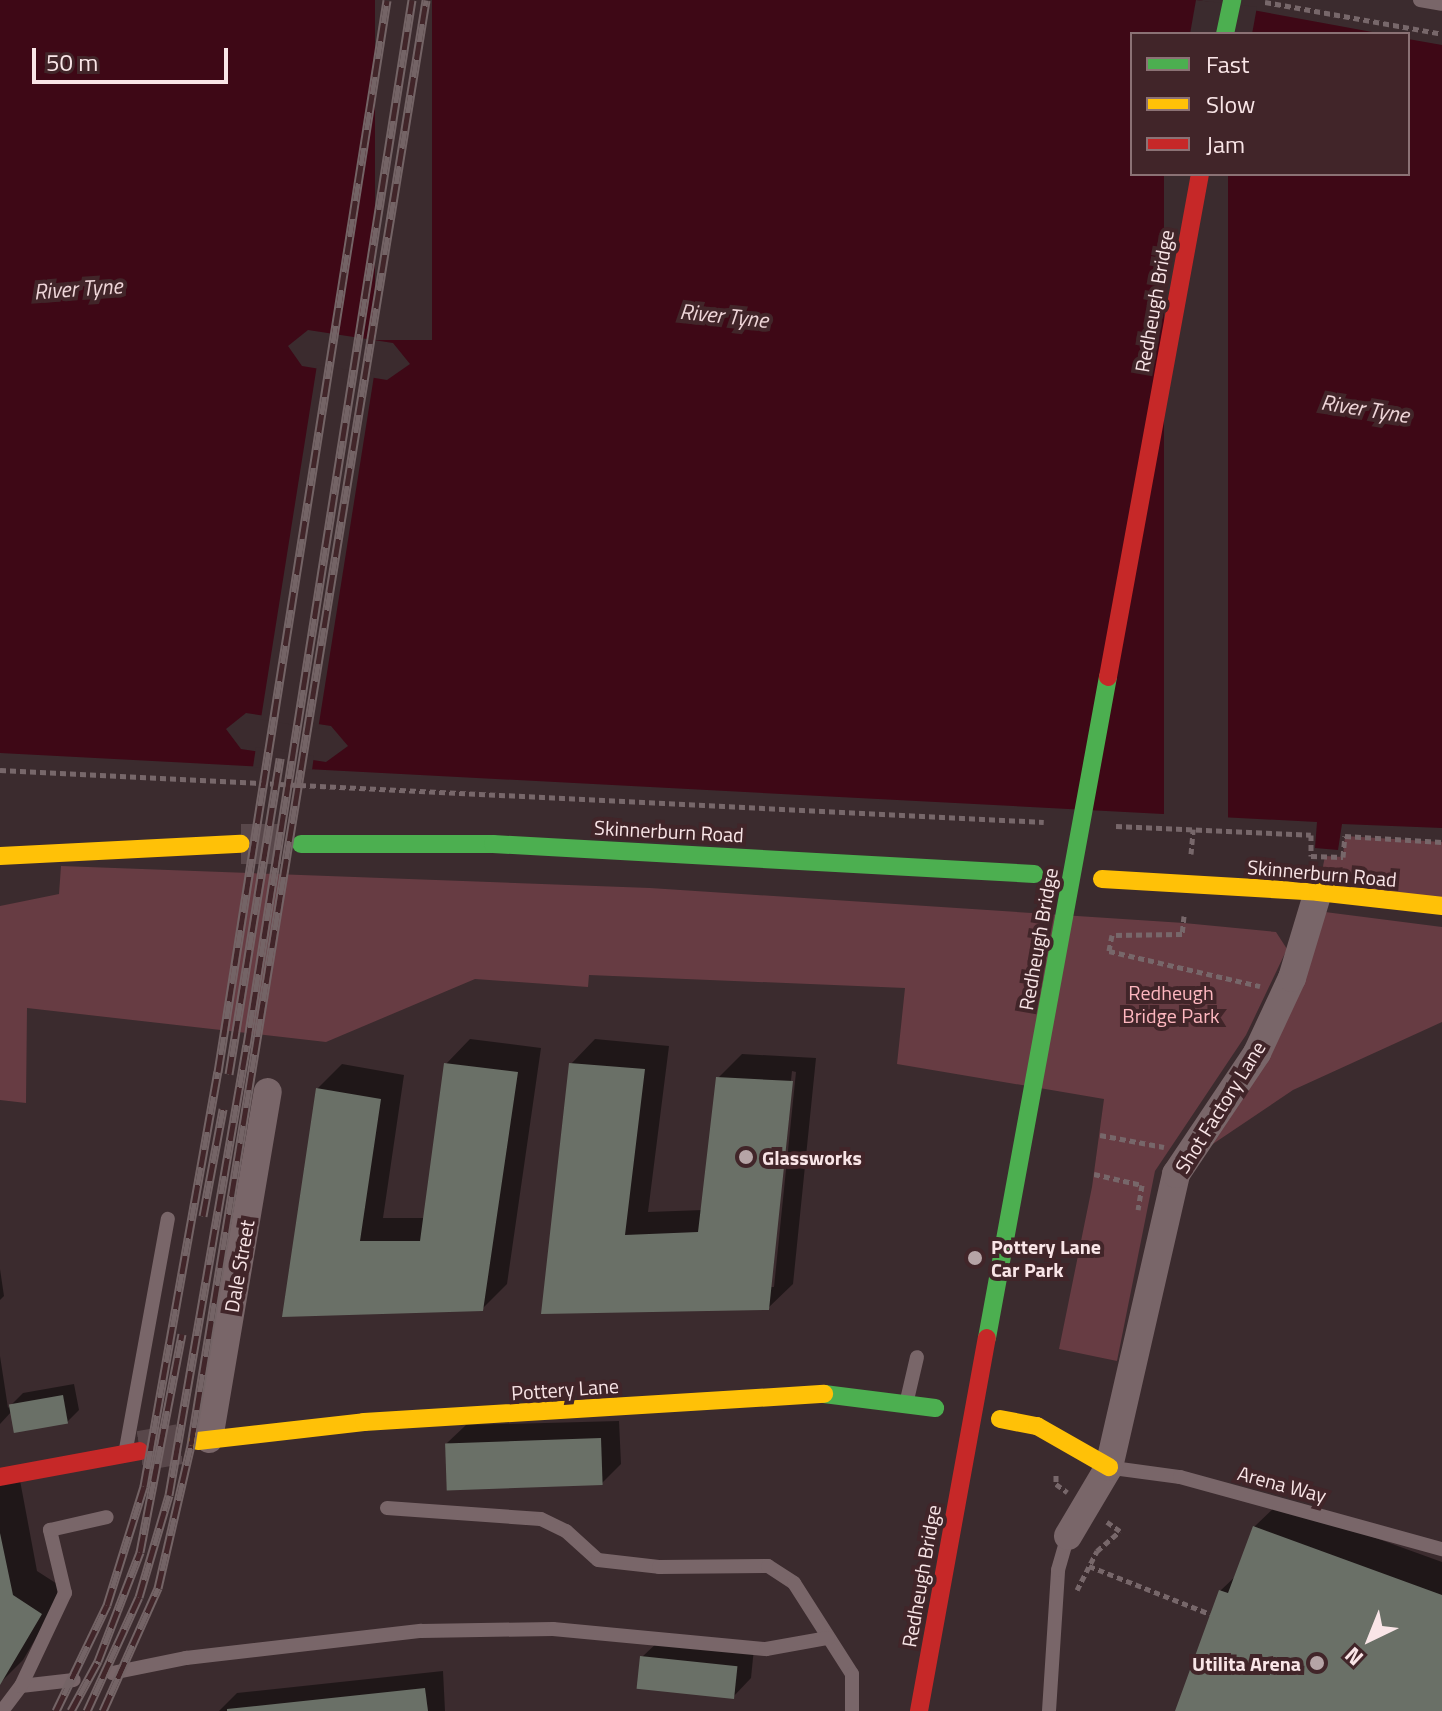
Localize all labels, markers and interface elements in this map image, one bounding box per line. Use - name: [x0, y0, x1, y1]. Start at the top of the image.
- scale bar: [36, 32, 232, 82]
- legend: [1130, 32, 1410, 176]
- text: 50 m: [46, 44, 98, 80]
- text: Fast: [1206, 46, 1249, 82]
- text: Slow: [1206, 86, 1255, 122]
- text: Jam: [1206, 126, 1245, 162]
- street label: Redheugh Bridge: [1130, 228, 1178, 374]
- water label: River Tyne: [33, 273, 123, 305]
- water label: River Tyne: [678, 298, 770, 334]
- water label: River Tyne: [1319, 389, 1411, 429]
- street label: Skinnerburn Road: [594, 815, 744, 847]
- street label: Skinnerburn Road: [1246, 855, 1398, 891]
- street label: Redheugh Bridge: [1014, 866, 1062, 1012]
- park label: Redheugh Bridge Park: [1122, 981, 1220, 1028]
- street label: Shot Factory Lane: [1170, 1037, 1270, 1177]
- place label: Glassworks: [762, 1145, 862, 1169]
- marker: Glassworks: [737, 1148, 755, 1166]
- street label: Dale Street: [219, 1218, 259, 1314]
- place label: Pottery Lane Car Park: [991, 1234, 1101, 1281]
- marker: Pottery Lane Car Park: [966, 1249, 984, 1267]
- street label: Pottery Lane: [510, 1373, 620, 1405]
- street label: Arena Way: [1235, 1461, 1329, 1507]
- street label: Redheugh Bridge: [897, 1503, 945, 1649]
- north arrow: [1330, 1599, 1410, 1679]
- text: N: [1336, 1639, 1371, 1674]
- place label: Utilita Arena: [1192, 1651, 1301, 1675]
- marker: Utilita Arena: [1308, 1654, 1326, 1672]

